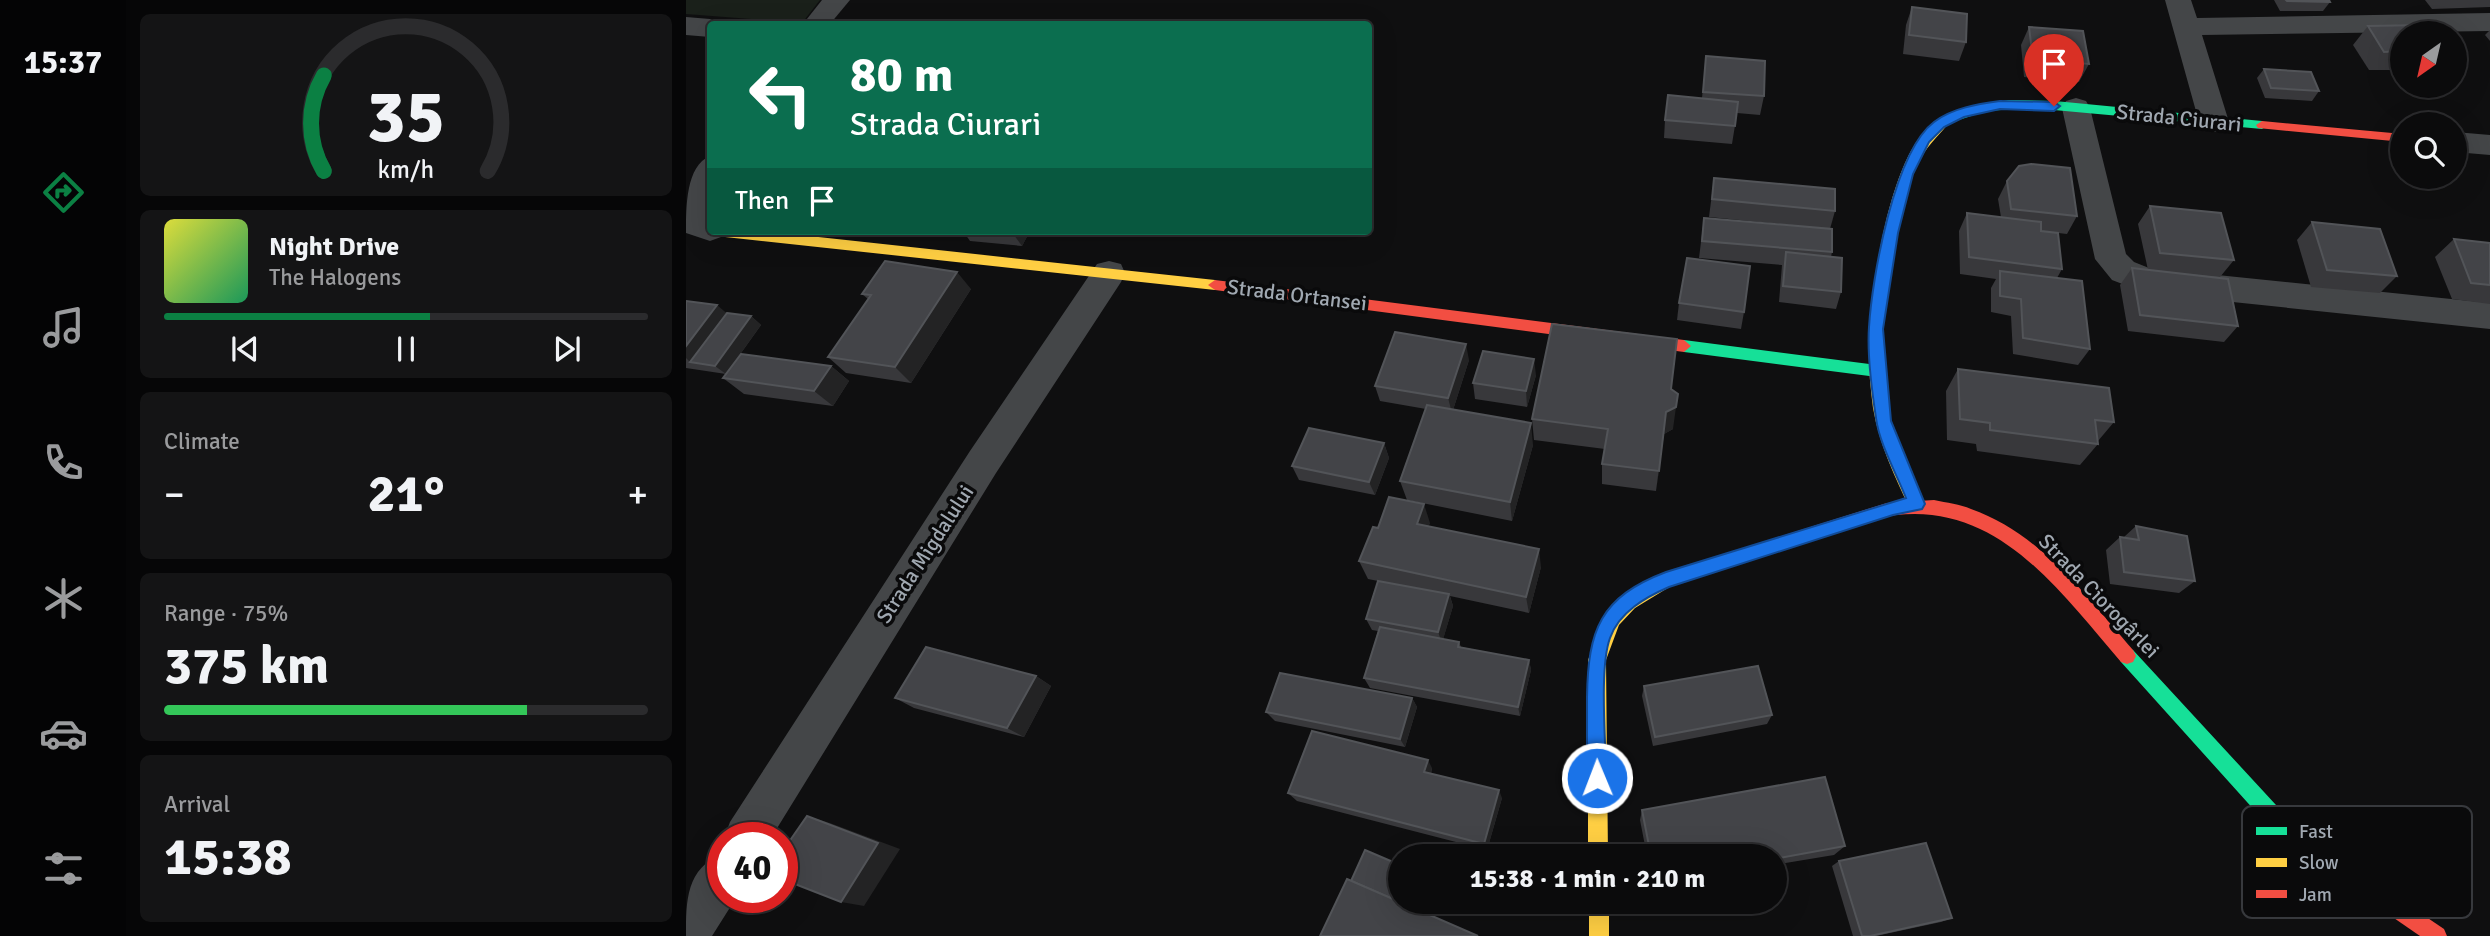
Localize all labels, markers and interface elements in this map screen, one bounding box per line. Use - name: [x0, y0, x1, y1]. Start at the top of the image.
- north arrow: [2390, 21, 2468, 98]
- map controls: [2390, 21, 2467, 189]
- pin: [2024, 34, 2084, 106]
- text: 15:37: [24, 43, 102, 82]
- text: 80 m: [850, 45, 953, 105]
- icon: arrive: [2035, 45, 2073, 83]
- icon: left: [735, 49, 826, 140]
- text: 35: [367, 73, 445, 162]
- street label: Strada Ciurari: [2115, 99, 2243, 137]
- text: Strada Ciurari: [850, 105, 1041, 144]
- button: search: [2390, 112, 2467, 189]
- text: km/h: [378, 154, 434, 185]
- icon: directions: [39, 168, 88, 217]
- icon: arrive: [803, 182, 841, 220]
- text: Then: [735, 185, 789, 217]
- text: Night Drive: [269, 231, 399, 263]
- text: The Halogens: [269, 263, 401, 292]
- street label: Strada Ortansei: [1226, 274, 1368, 316]
- icon: music: [39, 303, 88, 352]
- icon: previous: [226, 330, 264, 368]
- icon: pause: [387, 330, 425, 368]
- icon: next: [548, 330, 586, 368]
- text: Climate: [164, 427, 240, 456]
- icon: phone: [39, 438, 88, 487]
- text: 21°: [368, 462, 444, 526]
- text: −: [164, 471, 185, 518]
- text: +: [627, 471, 648, 518]
- street label: Strada Migdalului: [871, 480, 979, 628]
- street label: Strada Ciorogârlei: [2033, 528, 2165, 664]
- icon: climate: [39, 574, 88, 623]
- text: Range · 75%: [164, 599, 288, 628]
- text: 375 km: [164, 634, 329, 698]
- icon: car: [39, 709, 88, 758]
- position arrow: [1560, 741, 1634, 815]
- text: Arrival: [164, 790, 230, 819]
- legend: [2242, 806, 2472, 918]
- text: Fast: [2299, 820, 2333, 844]
- speed limit sign: 40: [707, 822, 798, 913]
- text: 15:38: [164, 825, 292, 889]
- icon: filters: [39, 844, 88, 893]
- text: Slow: [2299, 851, 2339, 875]
- text: 15:38 · 1 min · 210 m: [1470, 863, 1705, 895]
- text: Jam: [2299, 883, 2332, 907]

